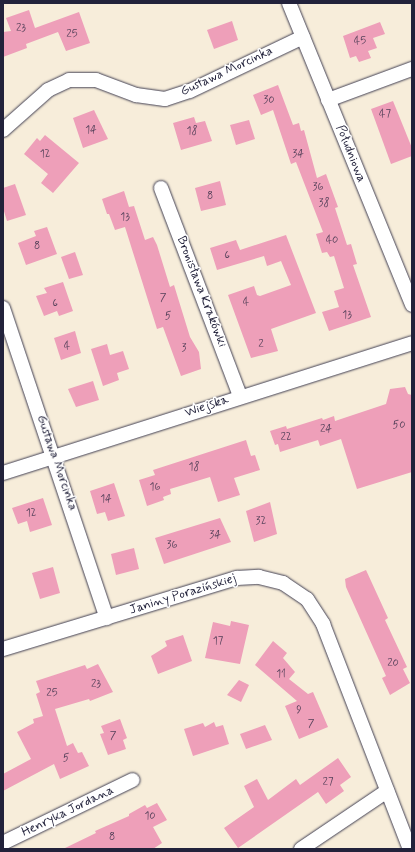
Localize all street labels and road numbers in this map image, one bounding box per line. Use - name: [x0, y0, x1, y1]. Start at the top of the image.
- street label: Gustawa Morcinka: [178, 44, 276, 100]
- street label: Południowa: [331, 123, 369, 185]
- street label: Bronisława Krakówki: [173, 235, 229, 349]
- street label: Wiejska: [183, 393, 231, 421]
- street label: Gustawa Morcinka: [32, 413, 80, 513]
- street label: Janiny Porazińskiej: [129, 572, 237, 618]
- street label: Henryka Jordana: [21, 784, 115, 840]

